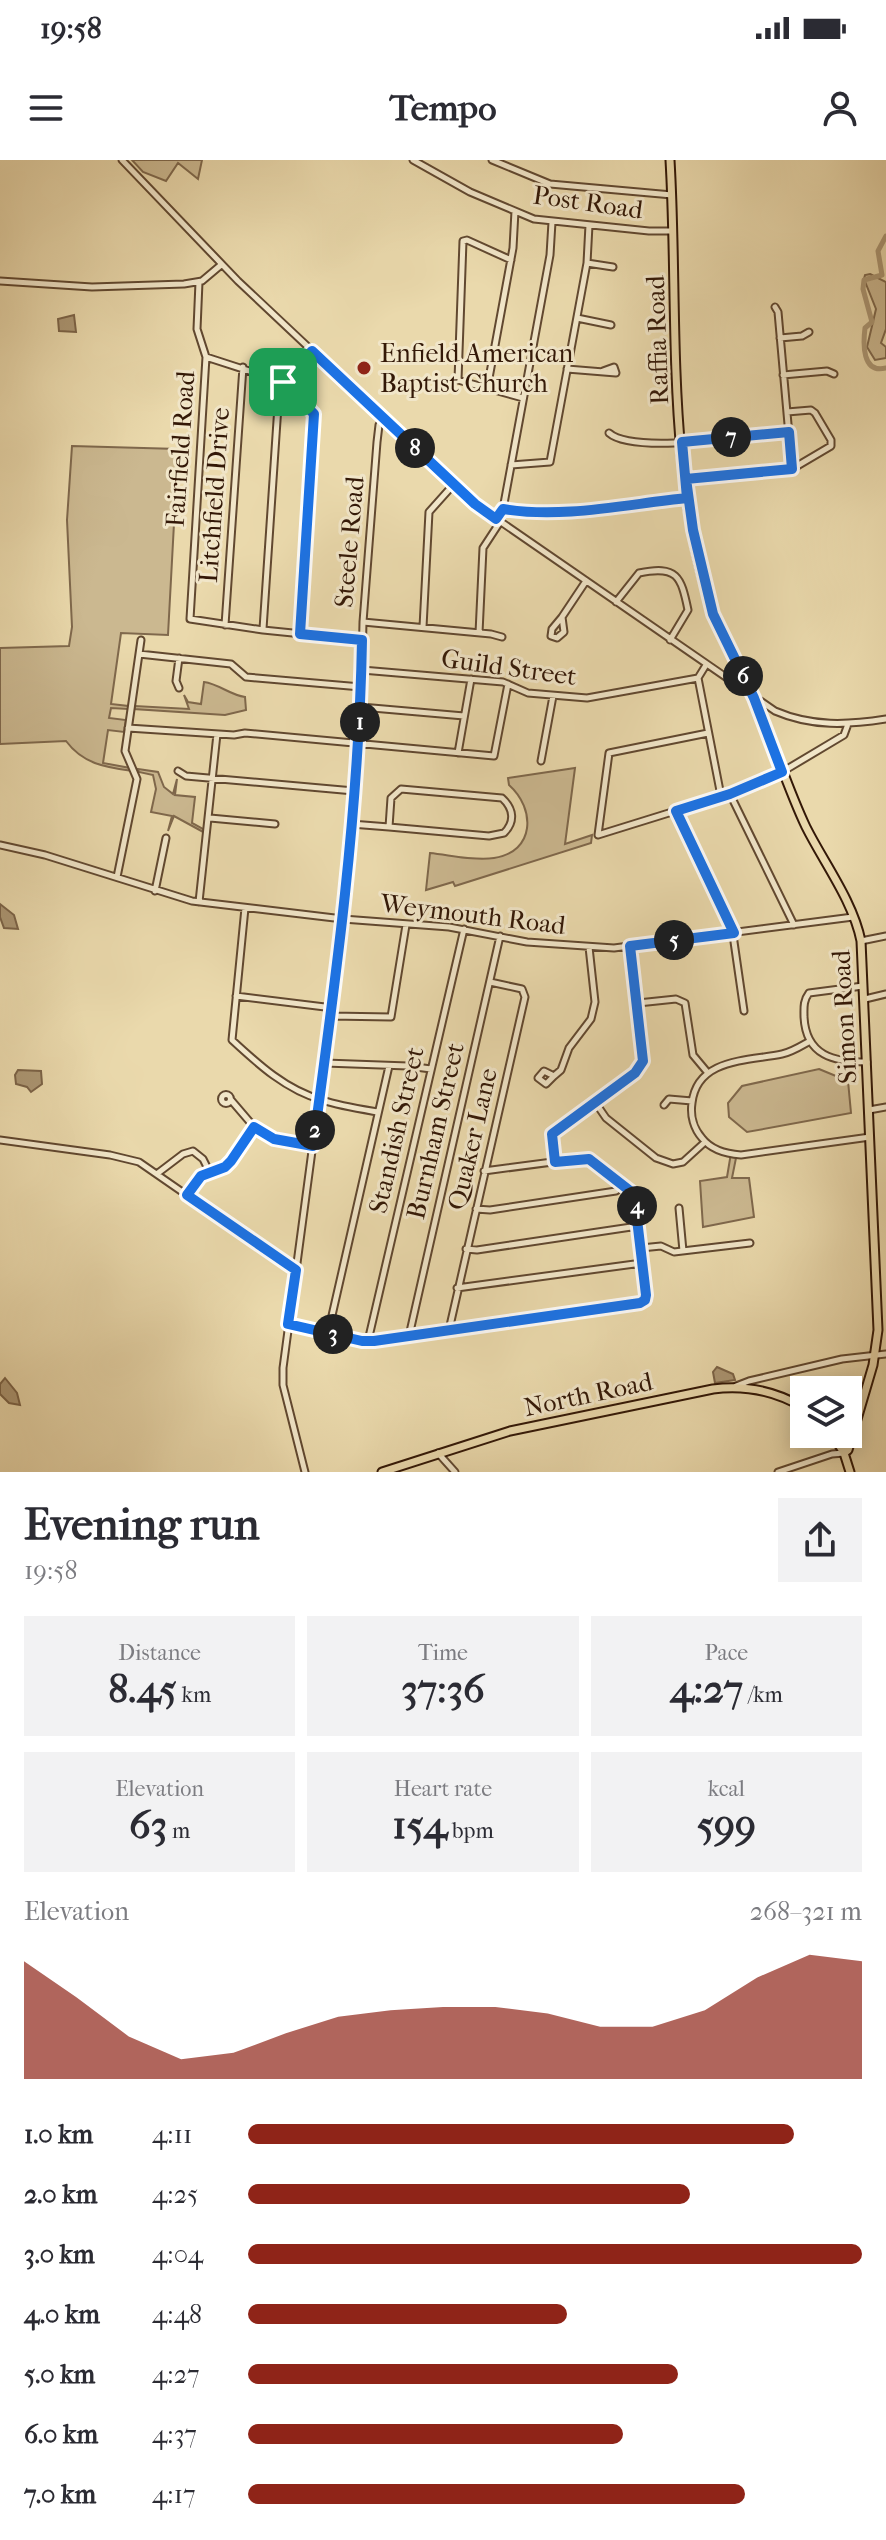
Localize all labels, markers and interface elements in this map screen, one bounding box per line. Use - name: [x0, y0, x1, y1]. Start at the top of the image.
- text: 19:58: [40, 11, 102, 46]
- icon: menu: [24, 86, 68, 130]
- icon: person: [818, 86, 862, 130]
- text: Tempo: [390, 87, 496, 129]
- street label: Post Road: [531, 179, 646, 226]
- street label: Raffia Road: [640, 274, 675, 405]
- place label: Enfield American Baptist Church: [380, 338, 573, 399]
- pin: [249, 348, 317, 416]
- marker: Enfield American Baptist Church: [355, 359, 373, 377]
- icon: arrive: [261, 360, 305, 404]
- street label: Fairfield Road: [160, 369, 201, 528]
- street label: Litchfield Drive: [193, 406, 236, 584]
- pin: 7: [711, 417, 751, 457]
- text: 7: [726, 424, 736, 450]
- pin: 8: [395, 428, 435, 468]
- text: 8: [409, 435, 421, 461]
- street label: Steele Road: [328, 474, 371, 609]
- street label: Guild Street: [439, 643, 579, 692]
- pin: 6: [723, 656, 763, 696]
- text: 6: [737, 663, 749, 689]
- pin: 1: [340, 702, 380, 742]
- text: 1: [356, 709, 364, 735]
- street label: Weymouth Road: [378, 888, 568, 941]
- pin: 5: [654, 920, 694, 960]
- text: 5: [669, 927, 679, 953]
- street label: Simon Road: [825, 948, 863, 1085]
- street label: Burnham Street: [400, 1039, 471, 1222]
- street label: Standish Street: [362, 1043, 431, 1216]
- street label: Quaker Lane: [441, 1065, 504, 1213]
- pin: 2: [295, 1110, 335, 1150]
- text: 2: [309, 1117, 321, 1143]
- pin: 4: [617, 1186, 657, 1226]
- text: 4: [631, 1193, 644, 1219]
- pin: 3: [313, 1314, 353, 1354]
- text: 3: [328, 1321, 338, 1347]
- street label: North Road: [521, 1366, 656, 1423]
- map controls: [790, 1376, 862, 1448]
- button: layers: [790, 1376, 862, 1448]
- button: share: [778, 1498, 862, 1582]
- text: Evening run: [24, 1499, 259, 1550]
- text: 19:58: [24, 1555, 78, 1586]
- text: Distance: [118, 1640, 201, 1666]
- text: Time: [418, 1640, 468, 1666]
- text: Pace: [704, 1640, 748, 1666]
- text: 8.45: [108, 1666, 177, 1712]
- text: 37:36: [401, 1666, 485, 1712]
- text: 4:27: [670, 1666, 743, 1712]
- text: km: [177, 1682, 211, 1708]
- text: /km: [743, 1682, 783, 1708]
- text: Elevation: [115, 1776, 204, 1802]
- text: Heart rate: [394, 1776, 492, 1802]
- text: kcal: [708, 1776, 745, 1802]
- text: 63: [129, 1802, 167, 1848]
- text: 154: [392, 1802, 447, 1848]
- text: 599: [697, 1802, 756, 1848]
- text: m: [167, 1818, 190, 1844]
- text: bpm: [447, 1818, 494, 1844]
- text: Elevation: [24, 1896, 129, 1927]
- text: 268–321 m: [750, 1896, 862, 1927]
- text: 1.0 km: [24, 2119, 93, 2150]
- text: 4:11: [152, 2119, 192, 2150]
- text: 2.0 km: [24, 2179, 97, 2210]
- text: 4:25: [152, 2179, 198, 2210]
- text: 3.0 km: [24, 2239, 95, 2270]
- text: 4:04: [152, 2239, 203, 2270]
- text: 4.0 km: [24, 2299, 100, 2330]
- text: 4:48: [152, 2299, 202, 2330]
- text: 5.0 km: [24, 2359, 95, 2390]
- text: 4:27: [152, 2359, 200, 2390]
- text: 6.0 km: [24, 2419, 98, 2450]
- text: 4:37: [152, 2419, 197, 2450]
- text: 7.0 km: [24, 2479, 96, 2510]
- text: 4:17: [152, 2479, 195, 2510]

